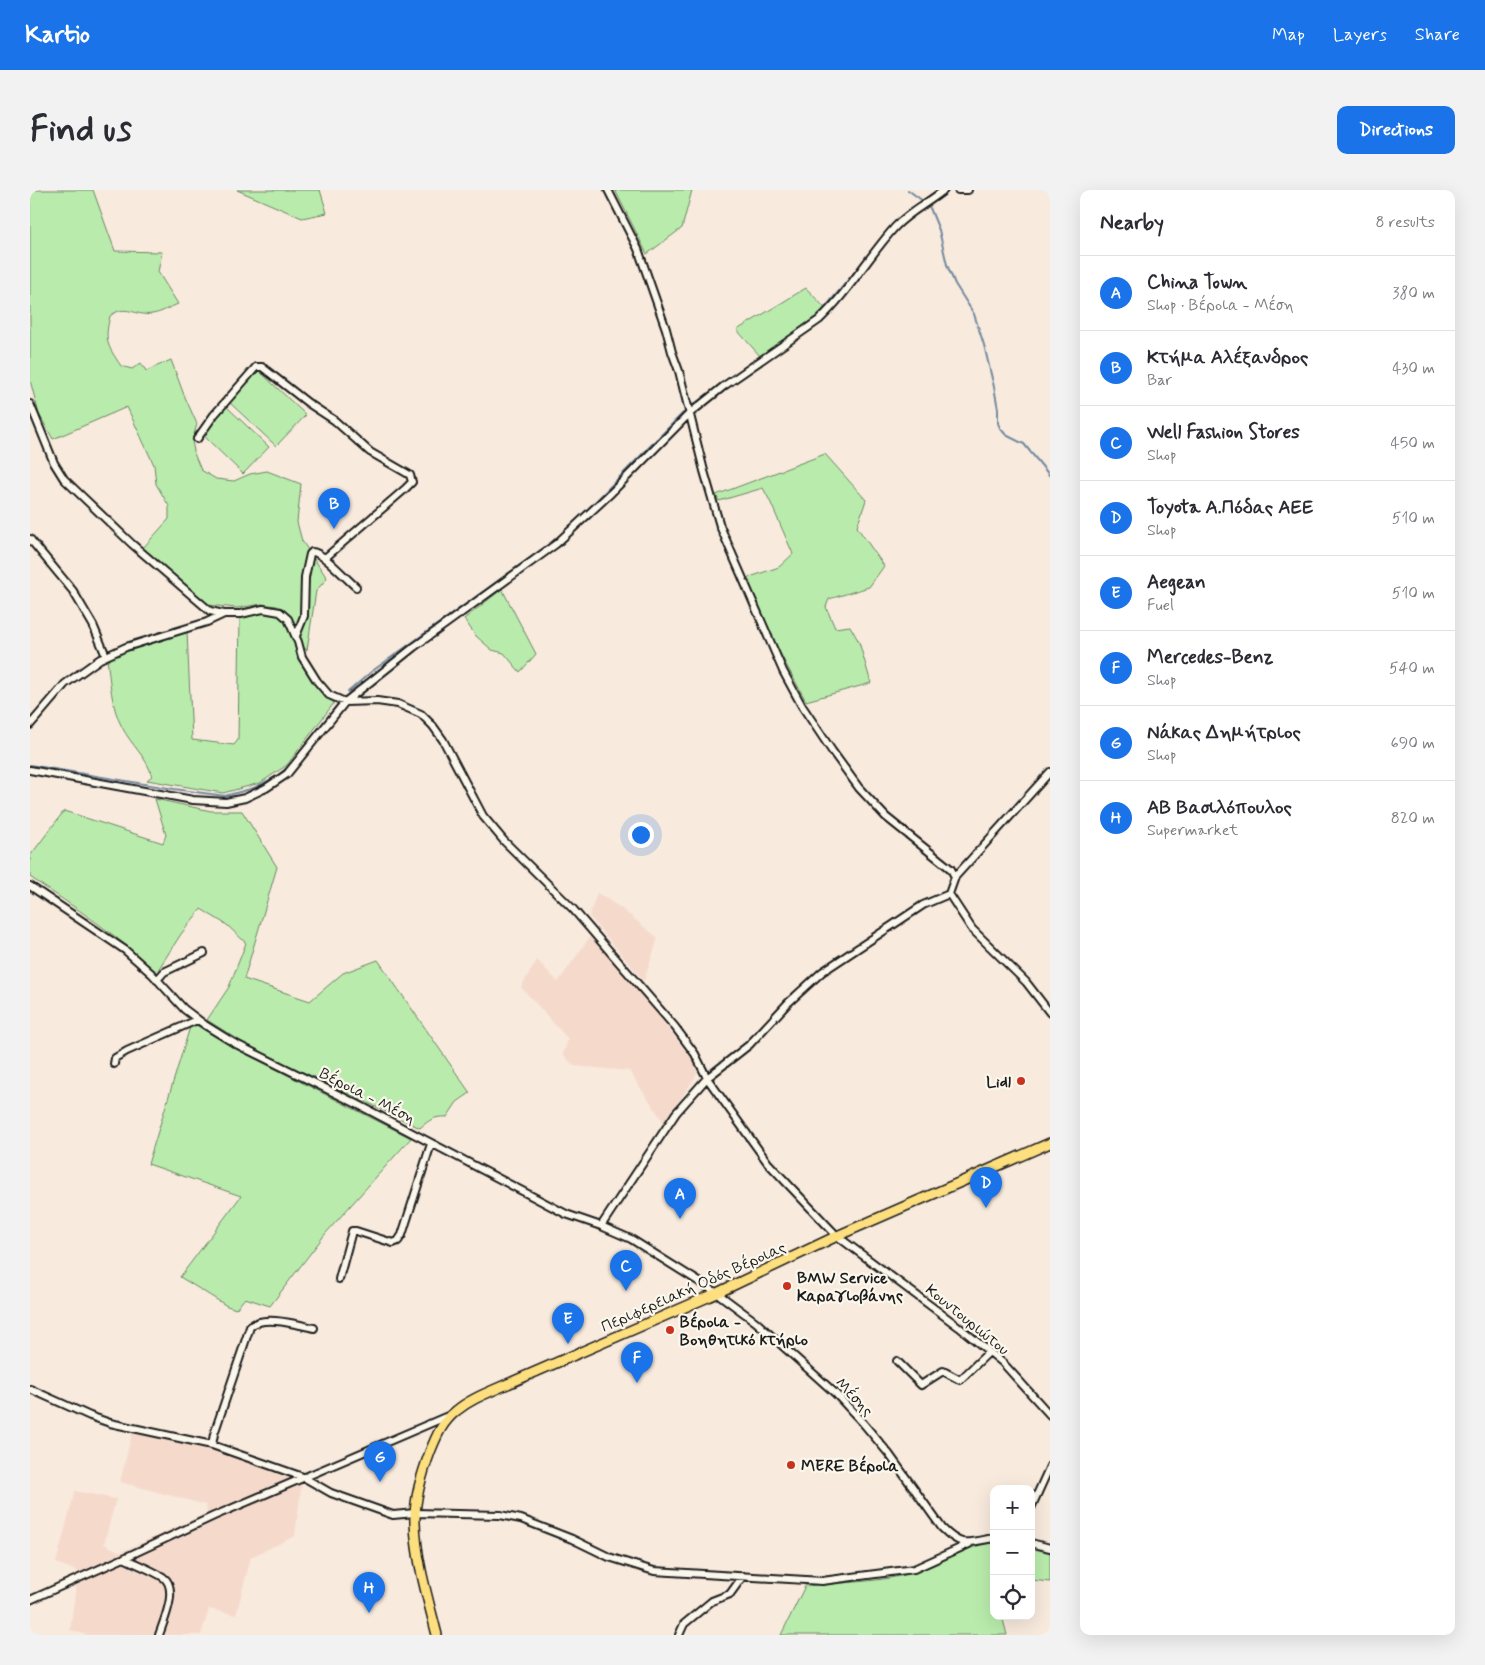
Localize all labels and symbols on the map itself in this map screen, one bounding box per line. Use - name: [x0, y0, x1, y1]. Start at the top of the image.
- pin: B: [318, 488, 350, 529]
- your location: [628, 822, 654, 848]
- street label: Βέροια - Μέση: [316, 1062, 419, 1130]
- place label: Lidl: [986, 1072, 1011, 1093]
- marker: Lidl: [1015, 1075, 1027, 1087]
- pin: D: [970, 1167, 1002, 1208]
- pin: A: [664, 1178, 696, 1219]
- street label: Περιφερειακή Οδός Βέροιας: [598, 1236, 789, 1338]
- pin: C: [610, 1250, 642, 1291]
- place label: BMW Service Καραγιοβάνης: [797, 1268, 903, 1307]
- marker: BMW Service Καραγιοβάνης: [781, 1280, 793, 1292]
- street label: Κουντουριώτου: [921, 1280, 1013, 1360]
- pin: E: [552, 1303, 584, 1344]
- place label: Βέροια - Βοηθητικό κτήριο: [680, 1311, 808, 1351]
- marker: Βέροια - Βοηθητικό κτήριο: [664, 1324, 676, 1336]
- pin: F: [621, 1342, 653, 1383]
- street label: Μέσης: [830, 1372, 878, 1421]
- pin: G: [364, 1441, 396, 1482]
- place label: MERE Βέροια: [801, 1455, 899, 1477]
- marker: MERE Βέροια: [785, 1459, 797, 1471]
- pin: H: [353, 1572, 385, 1613]

